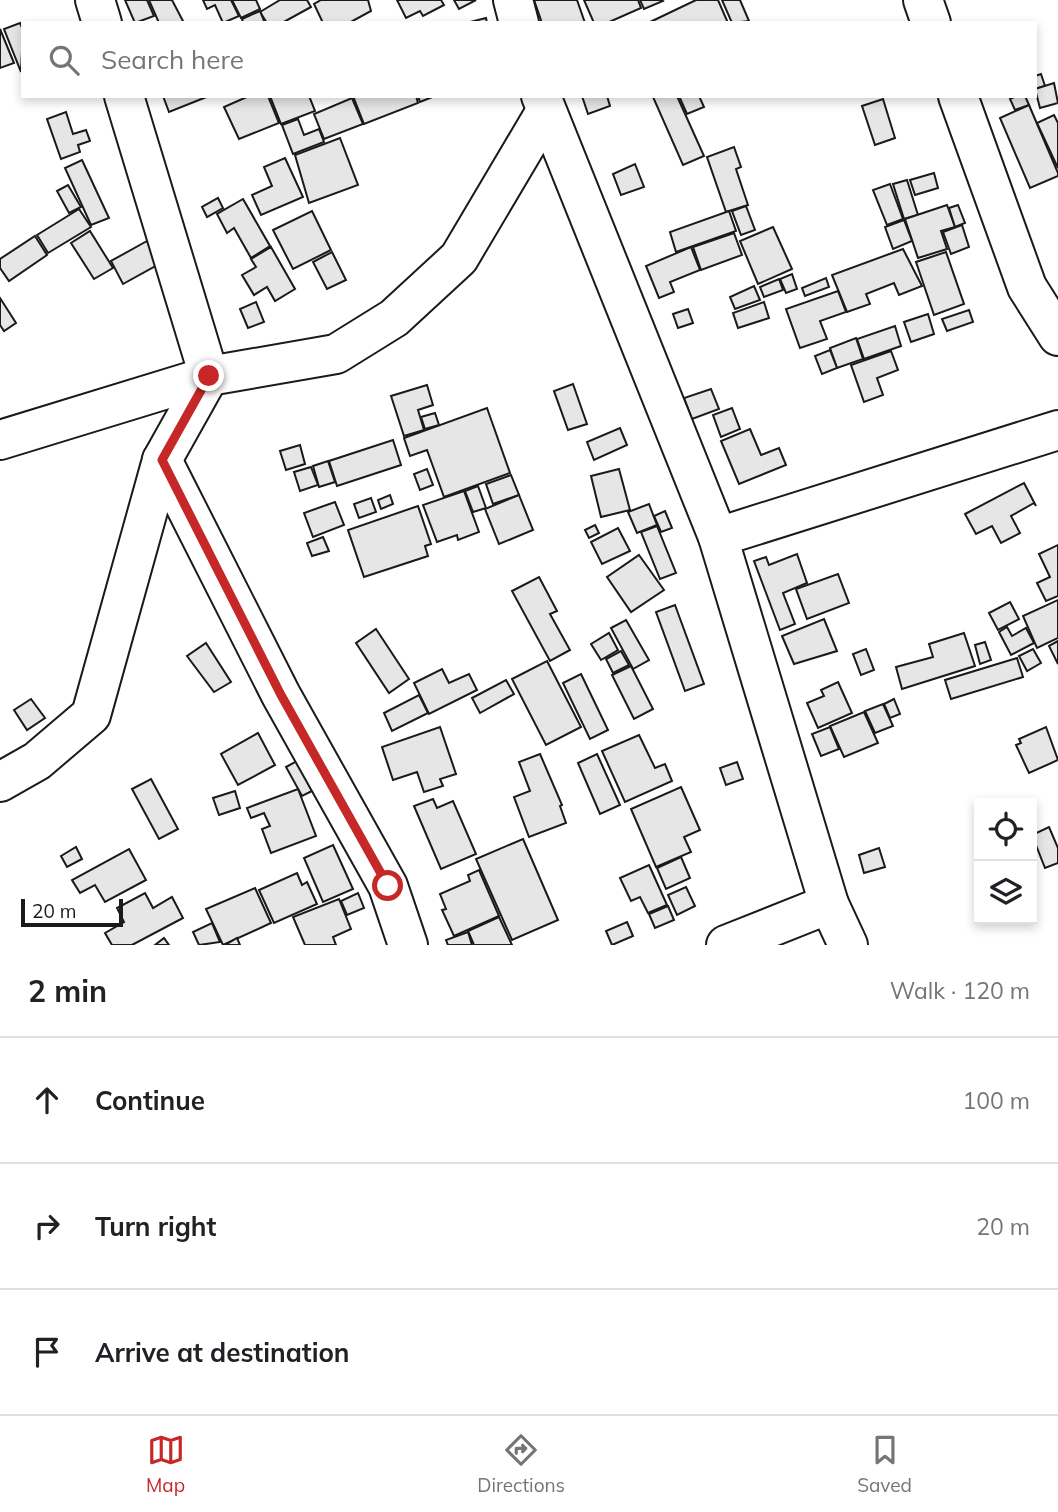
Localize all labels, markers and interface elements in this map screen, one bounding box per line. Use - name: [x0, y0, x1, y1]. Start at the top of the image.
- search box: [21, 21, 1037, 98]
- icon: search: [45, 41, 83, 79]
- text: Search here: [101, 43, 244, 76]
- route end: [193, 360, 224, 391]
- map controls: [974, 798, 1037, 924]
- button: locate: [974, 798, 1037, 861]
- button: layers: [974, 861, 1037, 924]
- route start: [372, 870, 403, 901]
- scale bar: [21, 896, 122, 928]
- text: 20 m: [32, 899, 76, 923]
- text: 2 min: [28, 972, 107, 1010]
- text: Walk · 120 m: [890, 976, 1030, 1005]
- icon: ahead: [28, 1081, 66, 1119]
- text: Continue: [95, 1084, 205, 1117]
- text: 100 m: [962, 1086, 1030, 1115]
- icon: right: [28, 1207, 66, 1245]
- text: Turn right: [95, 1210, 216, 1243]
- text: 20 m: [976, 1212, 1030, 1241]
- icon: arrive: [28, 1333, 66, 1371]
- text: Arrive at destination: [95, 1336, 350, 1369]
- tab: Map: [146, 1431, 185, 1497]
- tab: Directions: [477, 1431, 565, 1497]
- tab: Saved: [857, 1431, 912, 1497]

